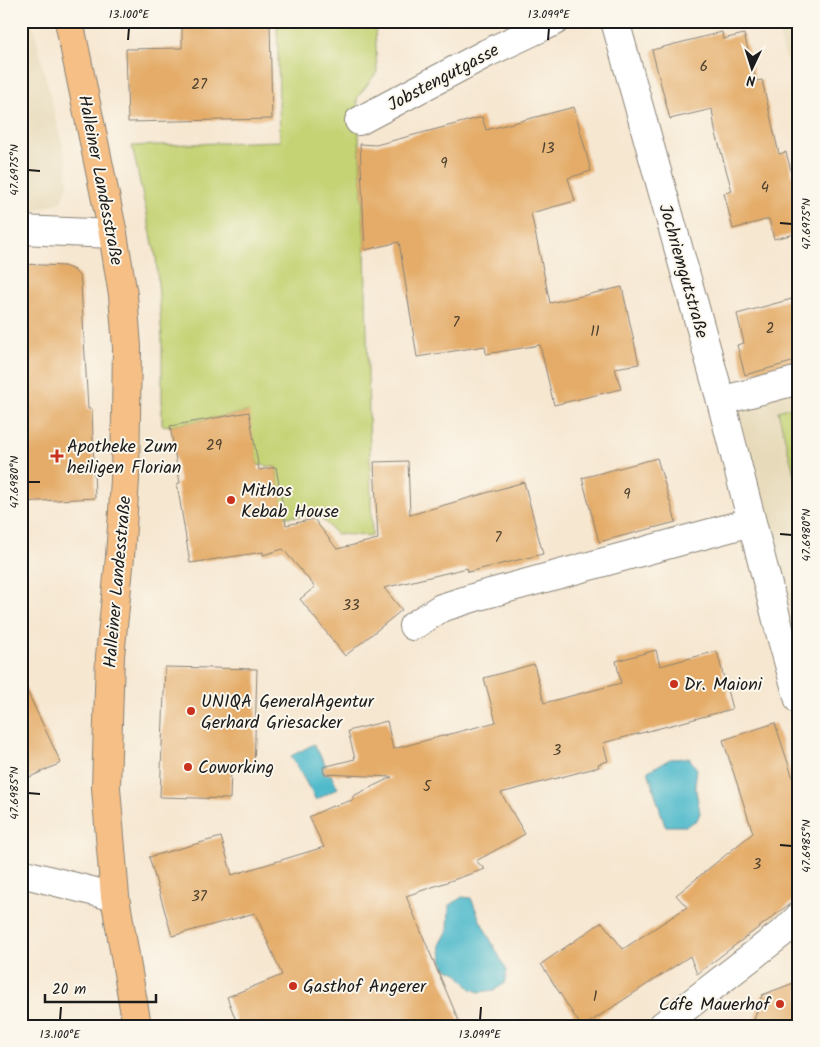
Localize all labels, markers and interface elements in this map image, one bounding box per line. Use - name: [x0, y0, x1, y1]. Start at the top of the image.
- text: 13.100°E: [109, 5, 150, 24]
- text: 13.099°E: [528, 5, 571, 24]
- street label: Jobstengutgasse: [383, 37, 505, 120]
- north arrow: [728, 42, 778, 92]
- house number: 6: [700, 55, 708, 79]
- text: N: [746, 69, 756, 91]
- house number: 27: [191, 73, 208, 97]
- street label: Halleiner Landesstraße: [69, 93, 130, 268]
- house number: 13: [541, 137, 555, 161]
- text: 47.6975°N: [5, 144, 24, 196]
- house number: 9: [440, 152, 448, 176]
- house number: 4: [761, 176, 769, 200]
- text: 47.6975°N: [797, 198, 816, 250]
- street label: Jochriemgutstraße: [649, 201, 716, 342]
- house number: 7: [453, 311, 461, 335]
- house number: 2: [766, 317, 774, 341]
- house number: 11: [590, 320, 600, 344]
- place label: Apotheke Zum heiligen Florian: [67, 433, 181, 483]
- house number: 29: [206, 434, 223, 458]
- marker: Apotheke Zum heiligen Florian: [51, 450, 63, 462]
- text: 47.6980°N: [5, 456, 24, 508]
- place label: Mithos Kebab House: [241, 477, 339, 527]
- house number: 9: [623, 483, 631, 507]
- marker: Mithos Kebab House: [225, 494, 237, 506]
- street label: Halleiner Landesstraße: [97, 495, 140, 669]
- text: 47.6980°N: [797, 509, 816, 561]
- house number: 7: [495, 526, 503, 550]
- house number: 33: [342, 594, 360, 618]
- place label: Dr. Maioni: [684, 671, 763, 700]
- marker: Dr. Maioni: [668, 678, 680, 690]
- place label: UNIQA GeneralAgentur Gerhard Griesacker: [201, 688, 375, 738]
- marker: UNIQA GeneralAgentur Gerhard Griesacker: [185, 705, 197, 717]
- house number: 3: [553, 739, 562, 763]
- place label: Coworking: [198, 754, 274, 783]
- marker: Coworking: [182, 761, 194, 773]
- text: 47.6985°N: [5, 766, 24, 820]
- house number: 5: [423, 775, 432, 799]
- text: 47.6985°N: [797, 819, 816, 873]
- house number: 3: [753, 853, 762, 877]
- house number: 37: [191, 885, 208, 909]
- scale bar: [45, 972, 156, 1004]
- place label: Gasthof Angerer: [303, 973, 427, 1002]
- text: 20 m: [52, 978, 86, 1002]
- marker: Gasthof Angerer: [287, 980, 299, 992]
- house number: 1: [593, 985, 598, 1009]
- place label: Cáfe Mauerhof: [659, 991, 772, 1020]
- marker: Cáfe Mauerhof: [774, 998, 786, 1010]
- text: 13.100°E: [40, 1025, 81, 1044]
- text: 13.099°E: [459, 1025, 502, 1044]

